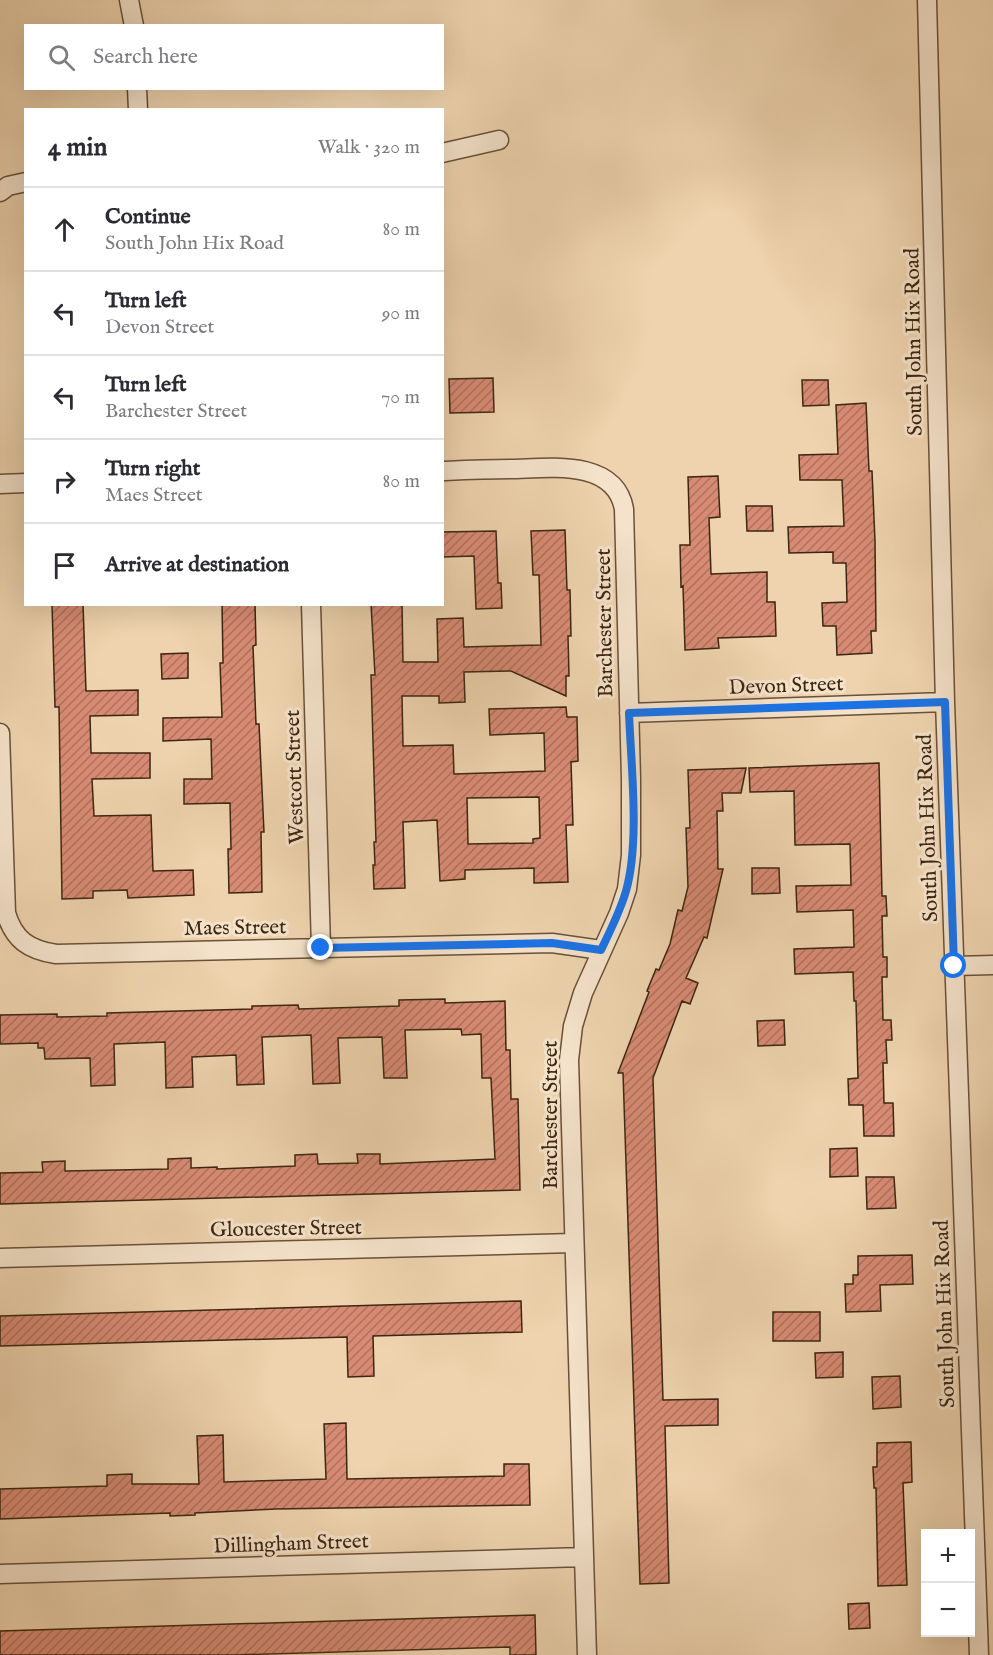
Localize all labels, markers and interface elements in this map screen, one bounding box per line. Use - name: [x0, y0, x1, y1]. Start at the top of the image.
- search box: [24, 24, 444, 90]
- icon: search: [45, 41, 78, 74]
- text: Search here: [93, 43, 198, 71]
- text: 4 min: [48, 131, 107, 164]
- text: Walk · 320 m: [318, 135, 420, 160]
- text: Continue: [105, 203, 191, 231]
- icon: ahead: [48, 213, 81, 246]
- text: 80 m: [383, 217, 420, 242]
- text: South John Hix Road: [105, 231, 284, 256]
- street label: South John Hix Road: [899, 247, 930, 436]
- text: Turn left: [105, 287, 187, 315]
- icon: left: [48, 297, 81, 330]
- text: 90 m: [382, 301, 420, 326]
- text: Devon Street: [105, 315, 214, 340]
- text: Turn left: [105, 371, 187, 399]
- icon: left: [48, 381, 81, 414]
- text: 70 m: [381, 385, 420, 410]
- text: Barchester Street: [105, 399, 247, 424]
- text: Turn right: [105, 455, 200, 483]
- icon: right: [48, 465, 81, 498]
- text: 80 m: [383, 469, 420, 494]
- text: Maes Street: [105, 483, 203, 508]
- street label: Barchester Street: [591, 548, 620, 698]
- icon: arrive: [48, 549, 81, 582]
- text: Arrive at destination: [105, 551, 289, 579]
- street label: Devon Street: [728, 671, 844, 702]
- street label: Westcott Street: [280, 709, 311, 845]
- street label: South John Hix Road: [912, 733, 945, 922]
- street label: Maes Street: [183, 914, 287, 943]
- route end: [307, 934, 333, 960]
- route start: [940, 952, 966, 978]
- street label: Barchester Street: [538, 1040, 565, 1190]
- street label: Gloucester Street: [210, 1215, 362, 1244]
- street label: South John Hix Road: [929, 1219, 962, 1408]
- street label: Dillingham Street: [213, 1528, 369, 1561]
- map controls: [921, 1529, 975, 1637]
- button: +: [921, 1529, 975, 1583]
- button: −: [921, 1583, 975, 1637]

